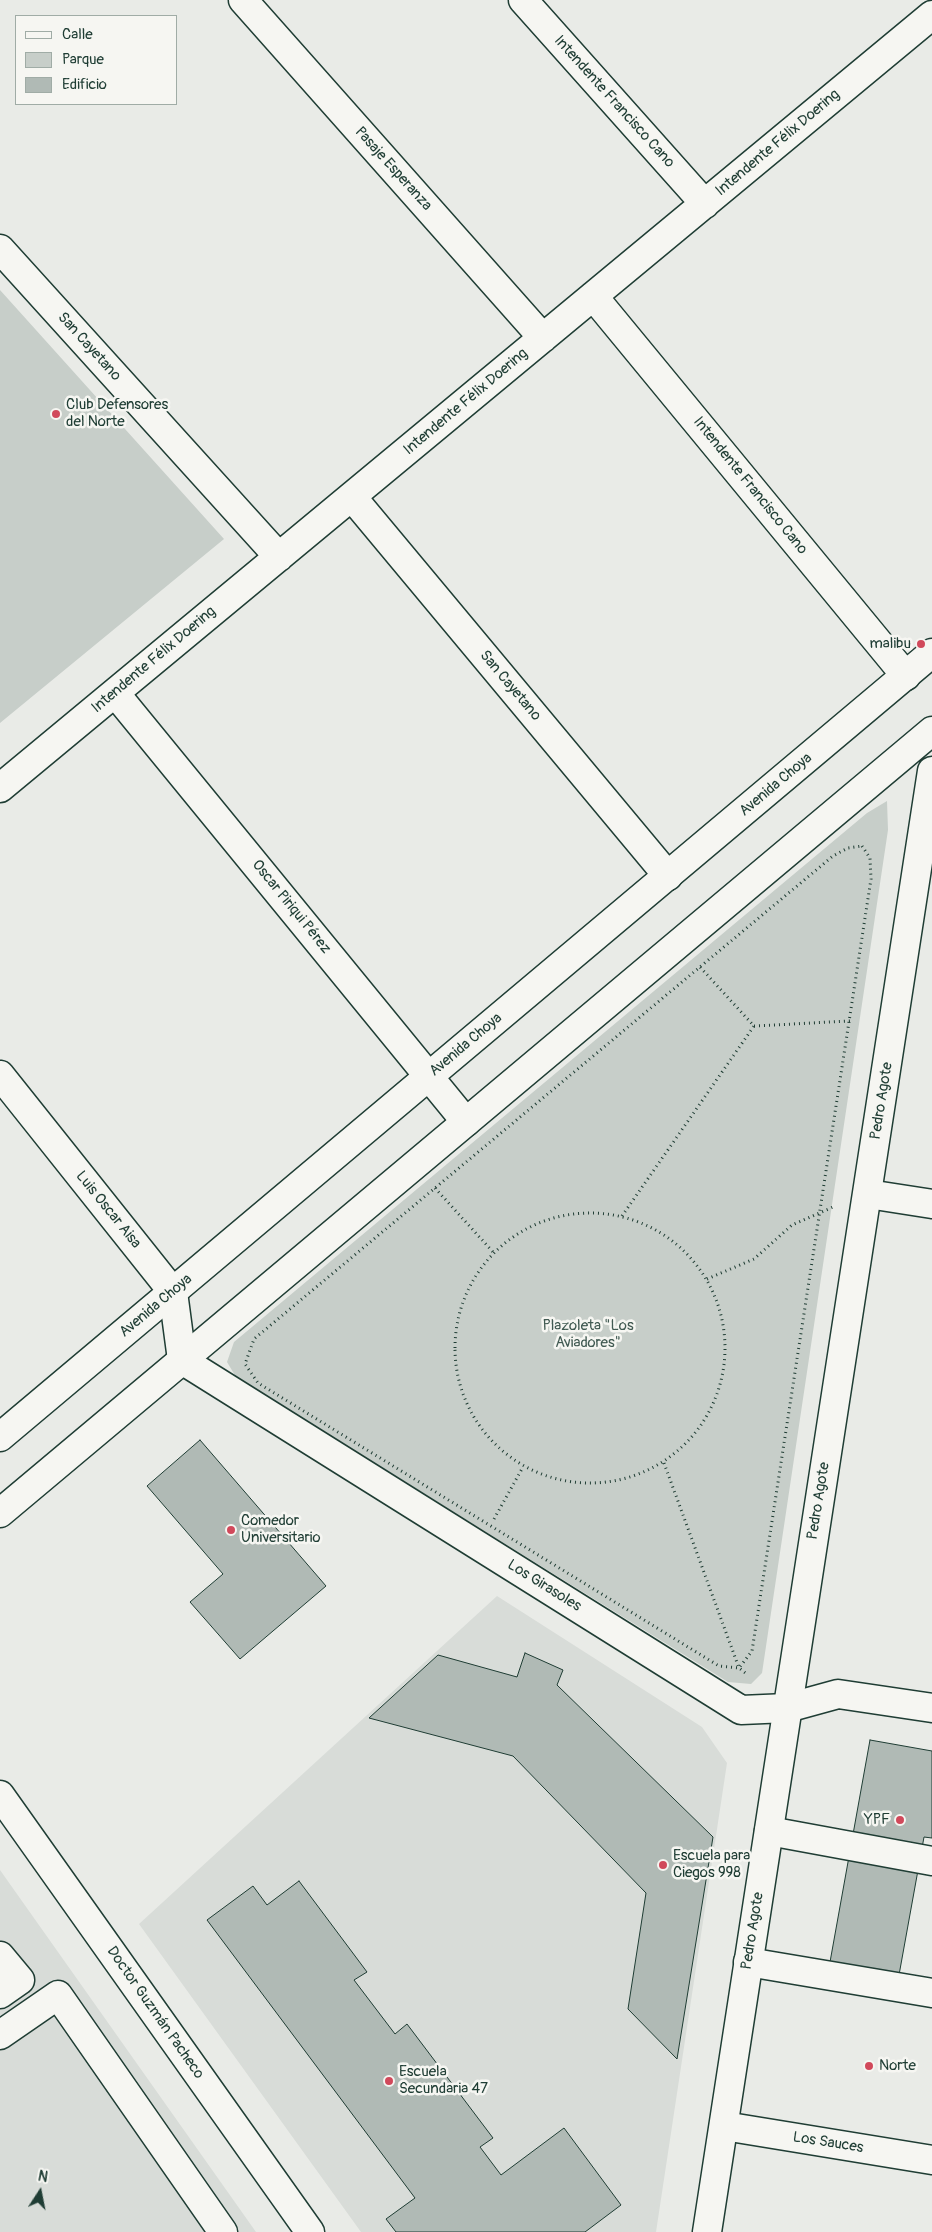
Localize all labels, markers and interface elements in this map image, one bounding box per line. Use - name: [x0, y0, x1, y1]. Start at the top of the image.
- legend: [15, 15, 178, 105]
- text: Calle: [62, 25, 93, 44]
- street label: Intendente Francisco Cano: [550, 32, 678, 172]
- text: Parque: [62, 50, 104, 69]
- text: Edificio: [62, 75, 107, 94]
- street label: Intendente Félix Doering: [712, 86, 844, 200]
- street label: Pasaje Esperanza: [351, 123, 435, 215]
- street label: San Cayetano: [53, 309, 125, 385]
- street label: Intendente Félix Doering: [400, 345, 532, 459]
- place label: Club Defensores del Norte: [66, 396, 168, 431]
- marker: Club Defensores del Norte: [50, 408, 62, 420]
- street label: Intendente Francisco Cano: [689, 414, 811, 558]
- street label: Intendente Félix Doering: [88, 603, 220, 717]
- place label: malibu: [870, 635, 911, 653]
- marker: malibu: [915, 638, 927, 650]
- street label: San Cayetano: [475, 647, 545, 725]
- street label: Avenida Choya: [736, 749, 816, 821]
- street label: Oscar Piriqui Pérez: [248, 856, 334, 958]
- street label: Avenida Choya: [426, 1009, 506, 1081]
- street label: Pedro Agote: [867, 1061, 897, 1141]
- street label: Luis Oscar Aisa: [71, 1168, 145, 1252]
- street label: Avenida Choya: [116, 1270, 196, 1342]
- park label: Plazoleta "Los Aviadores": [542, 1317, 634, 1352]
- street label: Pedro Agote: [804, 1461, 834, 1541]
- place label: Comedor Universitario: [241, 1512, 321, 1547]
- marker: Comedor Universitario: [225, 1524, 237, 1536]
- street label: Los Girasoles: [504, 1556, 584, 1616]
- place label: YPF: [864, 1811, 890, 1829]
- marker: YPF: [894, 1814, 906, 1826]
- place label: Escuela para Ciegos 998: [673, 1847, 750, 1882]
- marker: Escuela para Ciegos 998: [657, 1859, 669, 1871]
- street label: Pedro Agote: [738, 1891, 768, 1971]
- street label: Doctor Guzmán Pacheco: [102, 1943, 208, 2083]
- place label: Norte: [879, 2057, 916, 2075]
- marker: Norte: [863, 2060, 875, 2072]
- place label: Escuela Secundaria 47: [399, 2063, 488, 2098]
- marker: Escuela Secundaria 47: [383, 2075, 395, 2087]
- street label: Los Sauces: [791, 2129, 865, 2157]
- north arrow: [15, 2167, 65, 2217]
- text: N: [37, 2168, 49, 2186]

